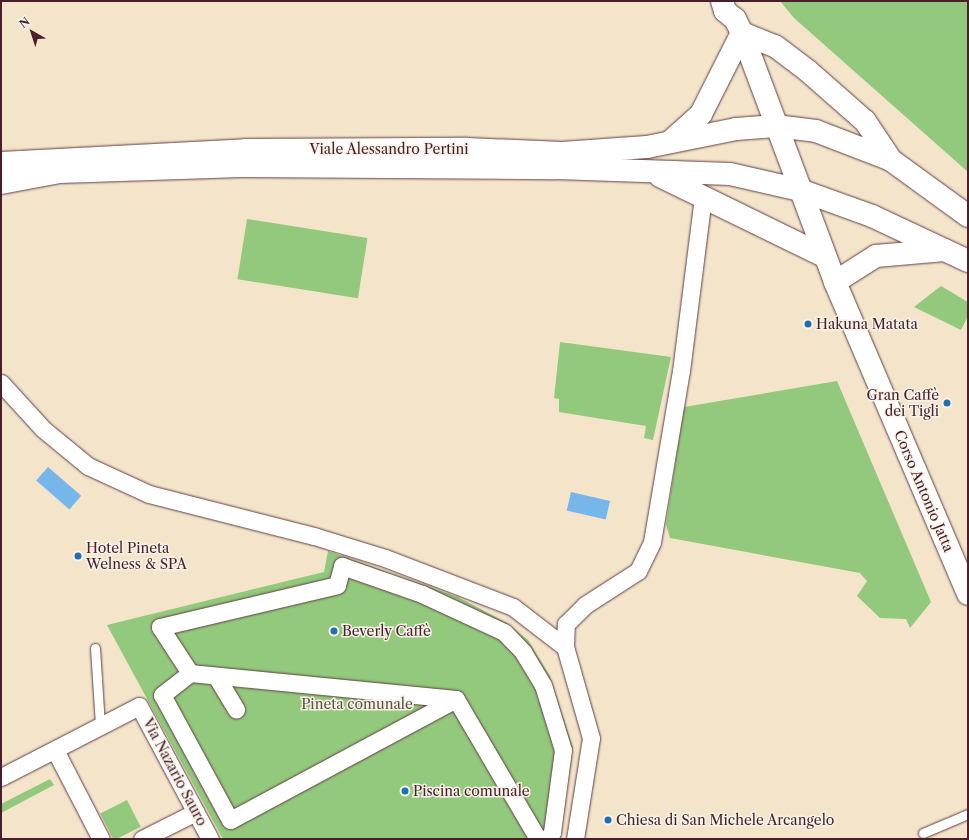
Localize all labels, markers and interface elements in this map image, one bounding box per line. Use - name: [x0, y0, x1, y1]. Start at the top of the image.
- north arrow: [12, 12, 52, 52]
- text: N: [16, 14, 33, 31]
- street label: Viale Alessandro Pertini: [309, 141, 469, 157]
- place label: Hakuna Matata: [816, 316, 918, 332]
- marker: Hakuna Matata: [803, 319, 813, 329]
- place label: Gran Caffè dei Tigli: [867, 387, 939, 420]
- marker: Gran Caffè dei Tigli: [942, 398, 952, 408]
- street label: Corso Antonio Jatta: [891, 427, 957, 555]
- place label: Hotel Pineta Welness & SPA: [86, 540, 187, 572]
- marker: Hotel Pineta Welness & SPA: [73, 551, 83, 561]
- place label: Beverly Caffè: [342, 623, 431, 639]
- marker: Beverly Caffè: [329, 626, 339, 636]
- park label: Pineta comunale: [301, 696, 413, 712]
- street label: Via Nazario Sauro: [139, 715, 211, 829]
- place label: Piscina comunale: [413, 783, 530, 799]
- marker: Piscina comunale: [400, 786, 410, 796]
- place label: Chiesa di San Michele Arcangelo: [616, 812, 835, 828]
- marker: Chiesa di San Michele Arcangelo: [603, 815, 613, 825]

